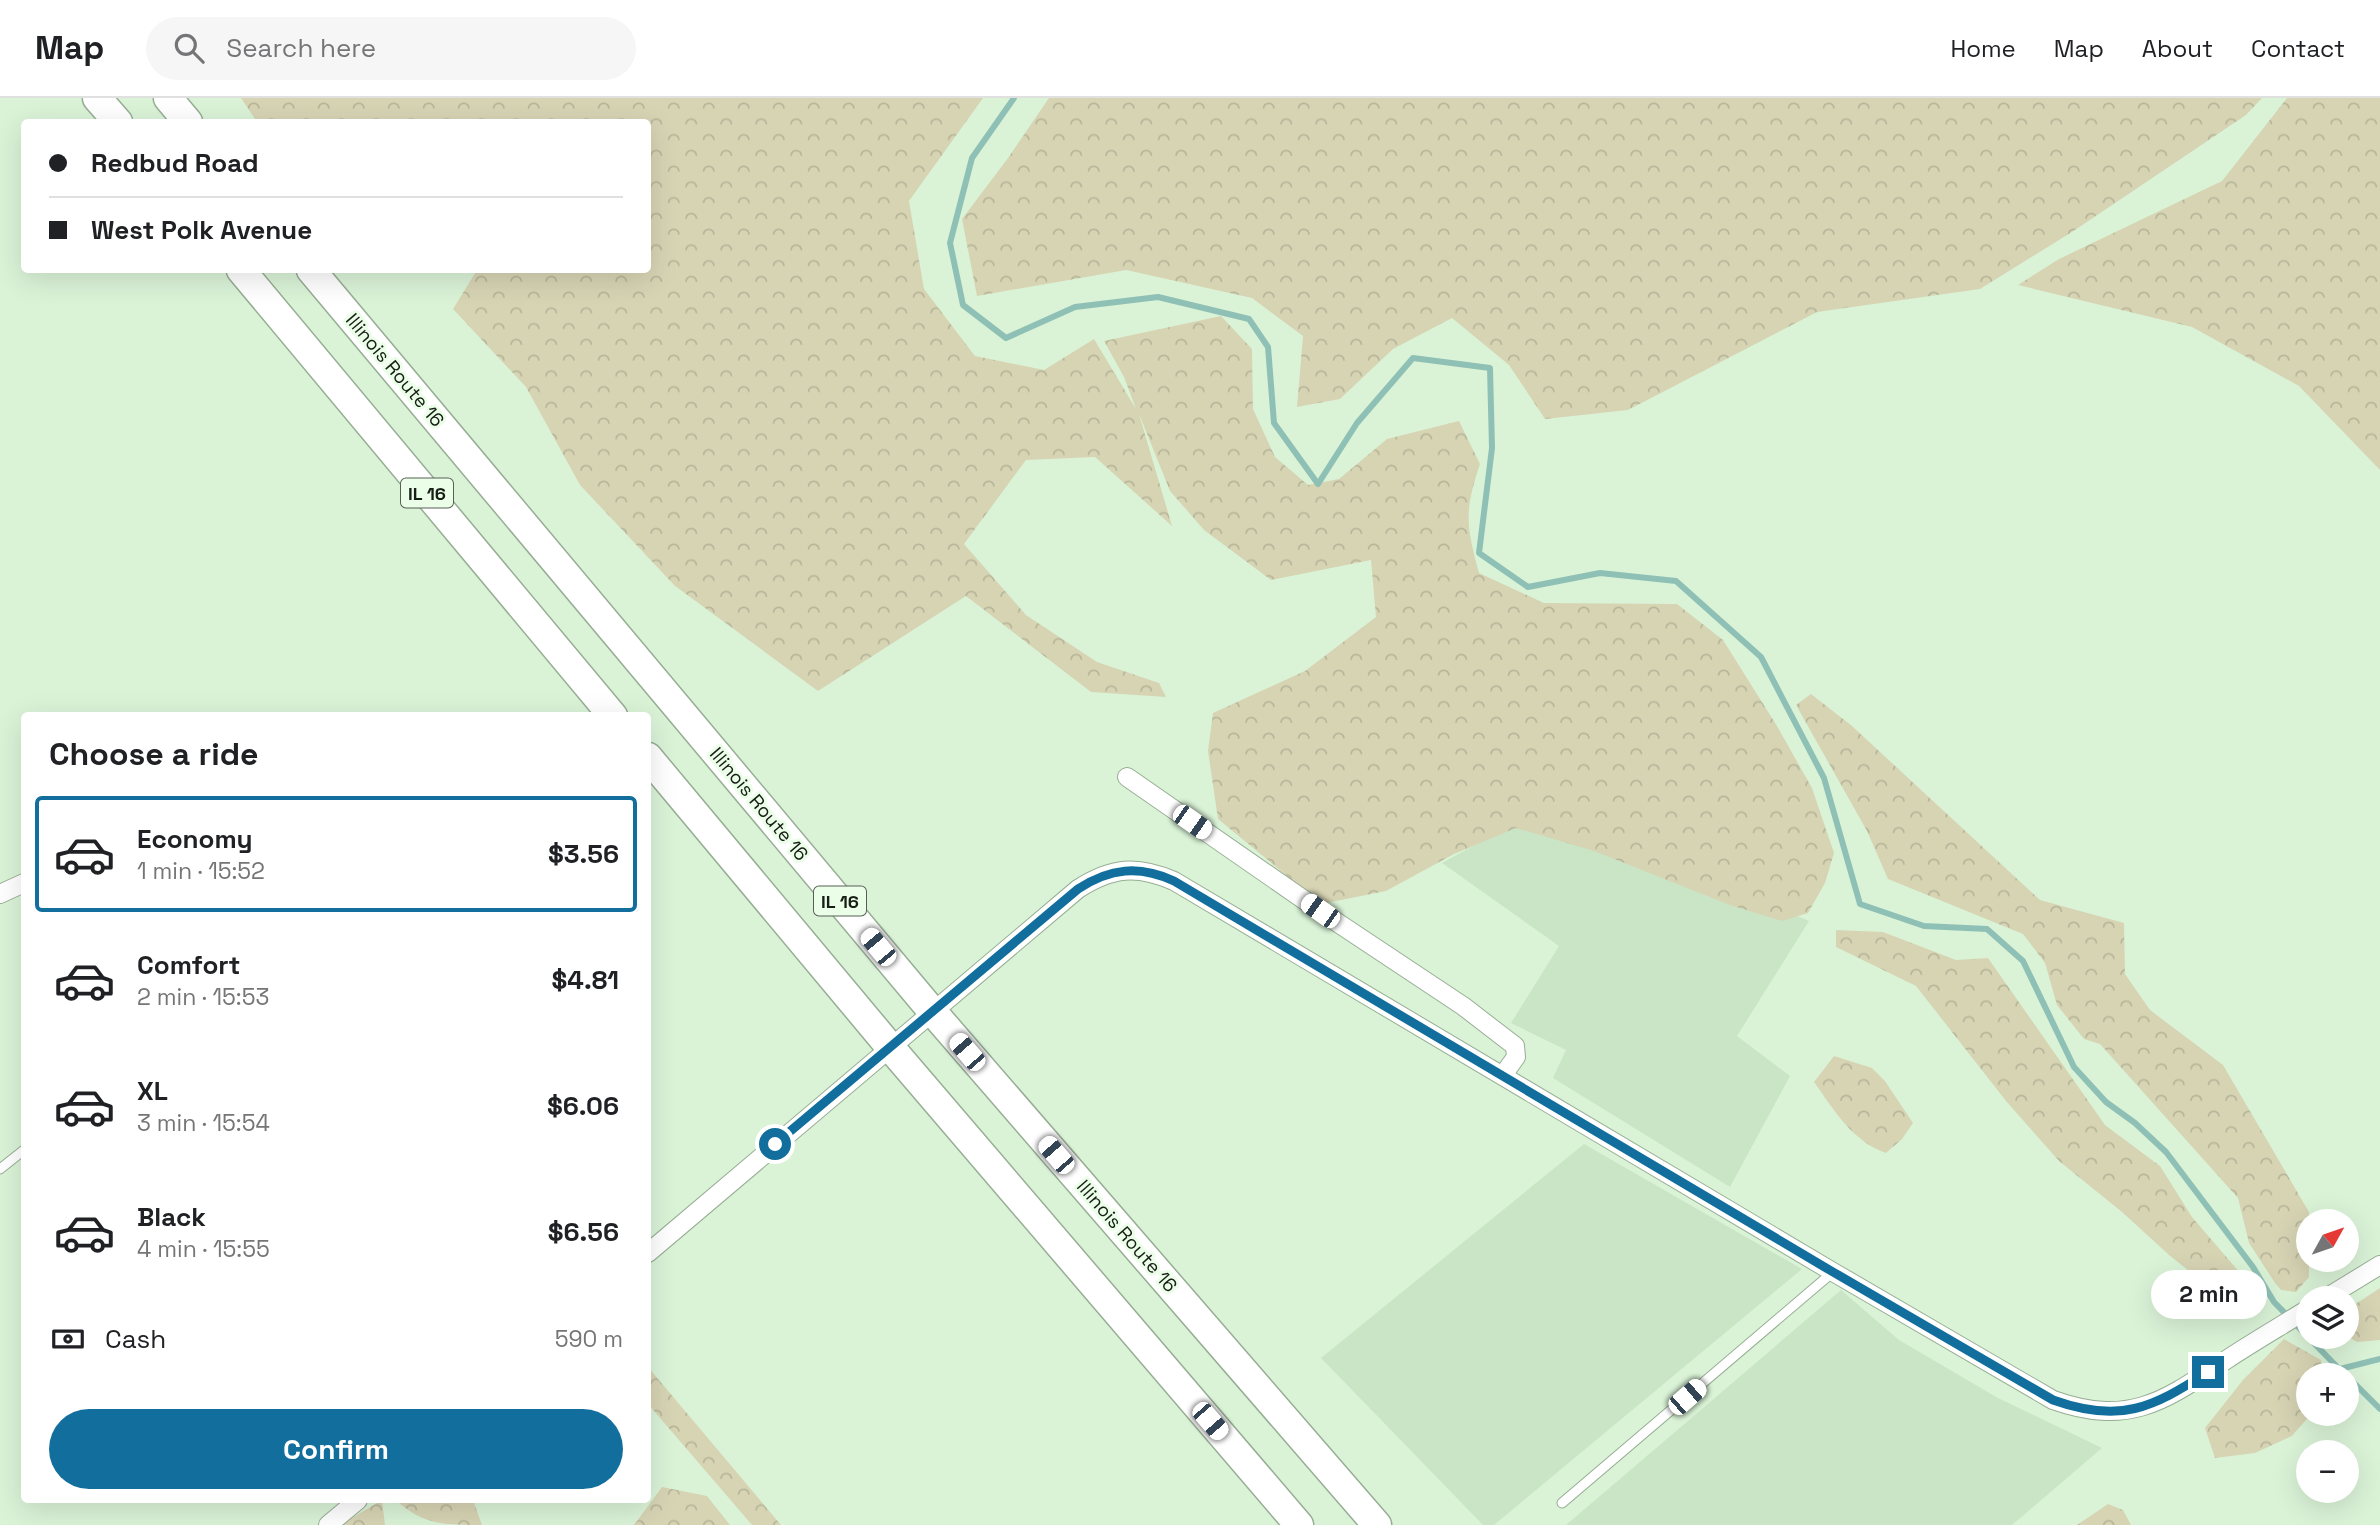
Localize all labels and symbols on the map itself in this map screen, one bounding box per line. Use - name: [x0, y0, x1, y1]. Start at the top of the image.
- street label: Illinois Route 16: [340, 308, 450, 432]
- road number: IL 16: [401, 478, 453, 508]
- street label: Illinois Route 16: [704, 742, 814, 866]
- car: [1169, 801, 1216, 843]
- road number: IL 16: [814, 886, 866, 916]
- car: [1297, 890, 1344, 932]
- car: [857, 924, 900, 970]
- car: [946, 1029, 989, 1075]
- route start: [759, 1128, 791, 1160]
- car: [1035, 1132, 1078, 1178]
- street label: Illinois Route 16: [1071, 1175, 1183, 1297]
- north arrow: [2296, 1209, 2359, 1272]
- callout: 2 min: [2150, 1270, 2266, 1320]
- route end: [2192, 1356, 2224, 1388]
- car: [1665, 1375, 1710, 1419]
- car: [1189, 1398, 1232, 1444]

